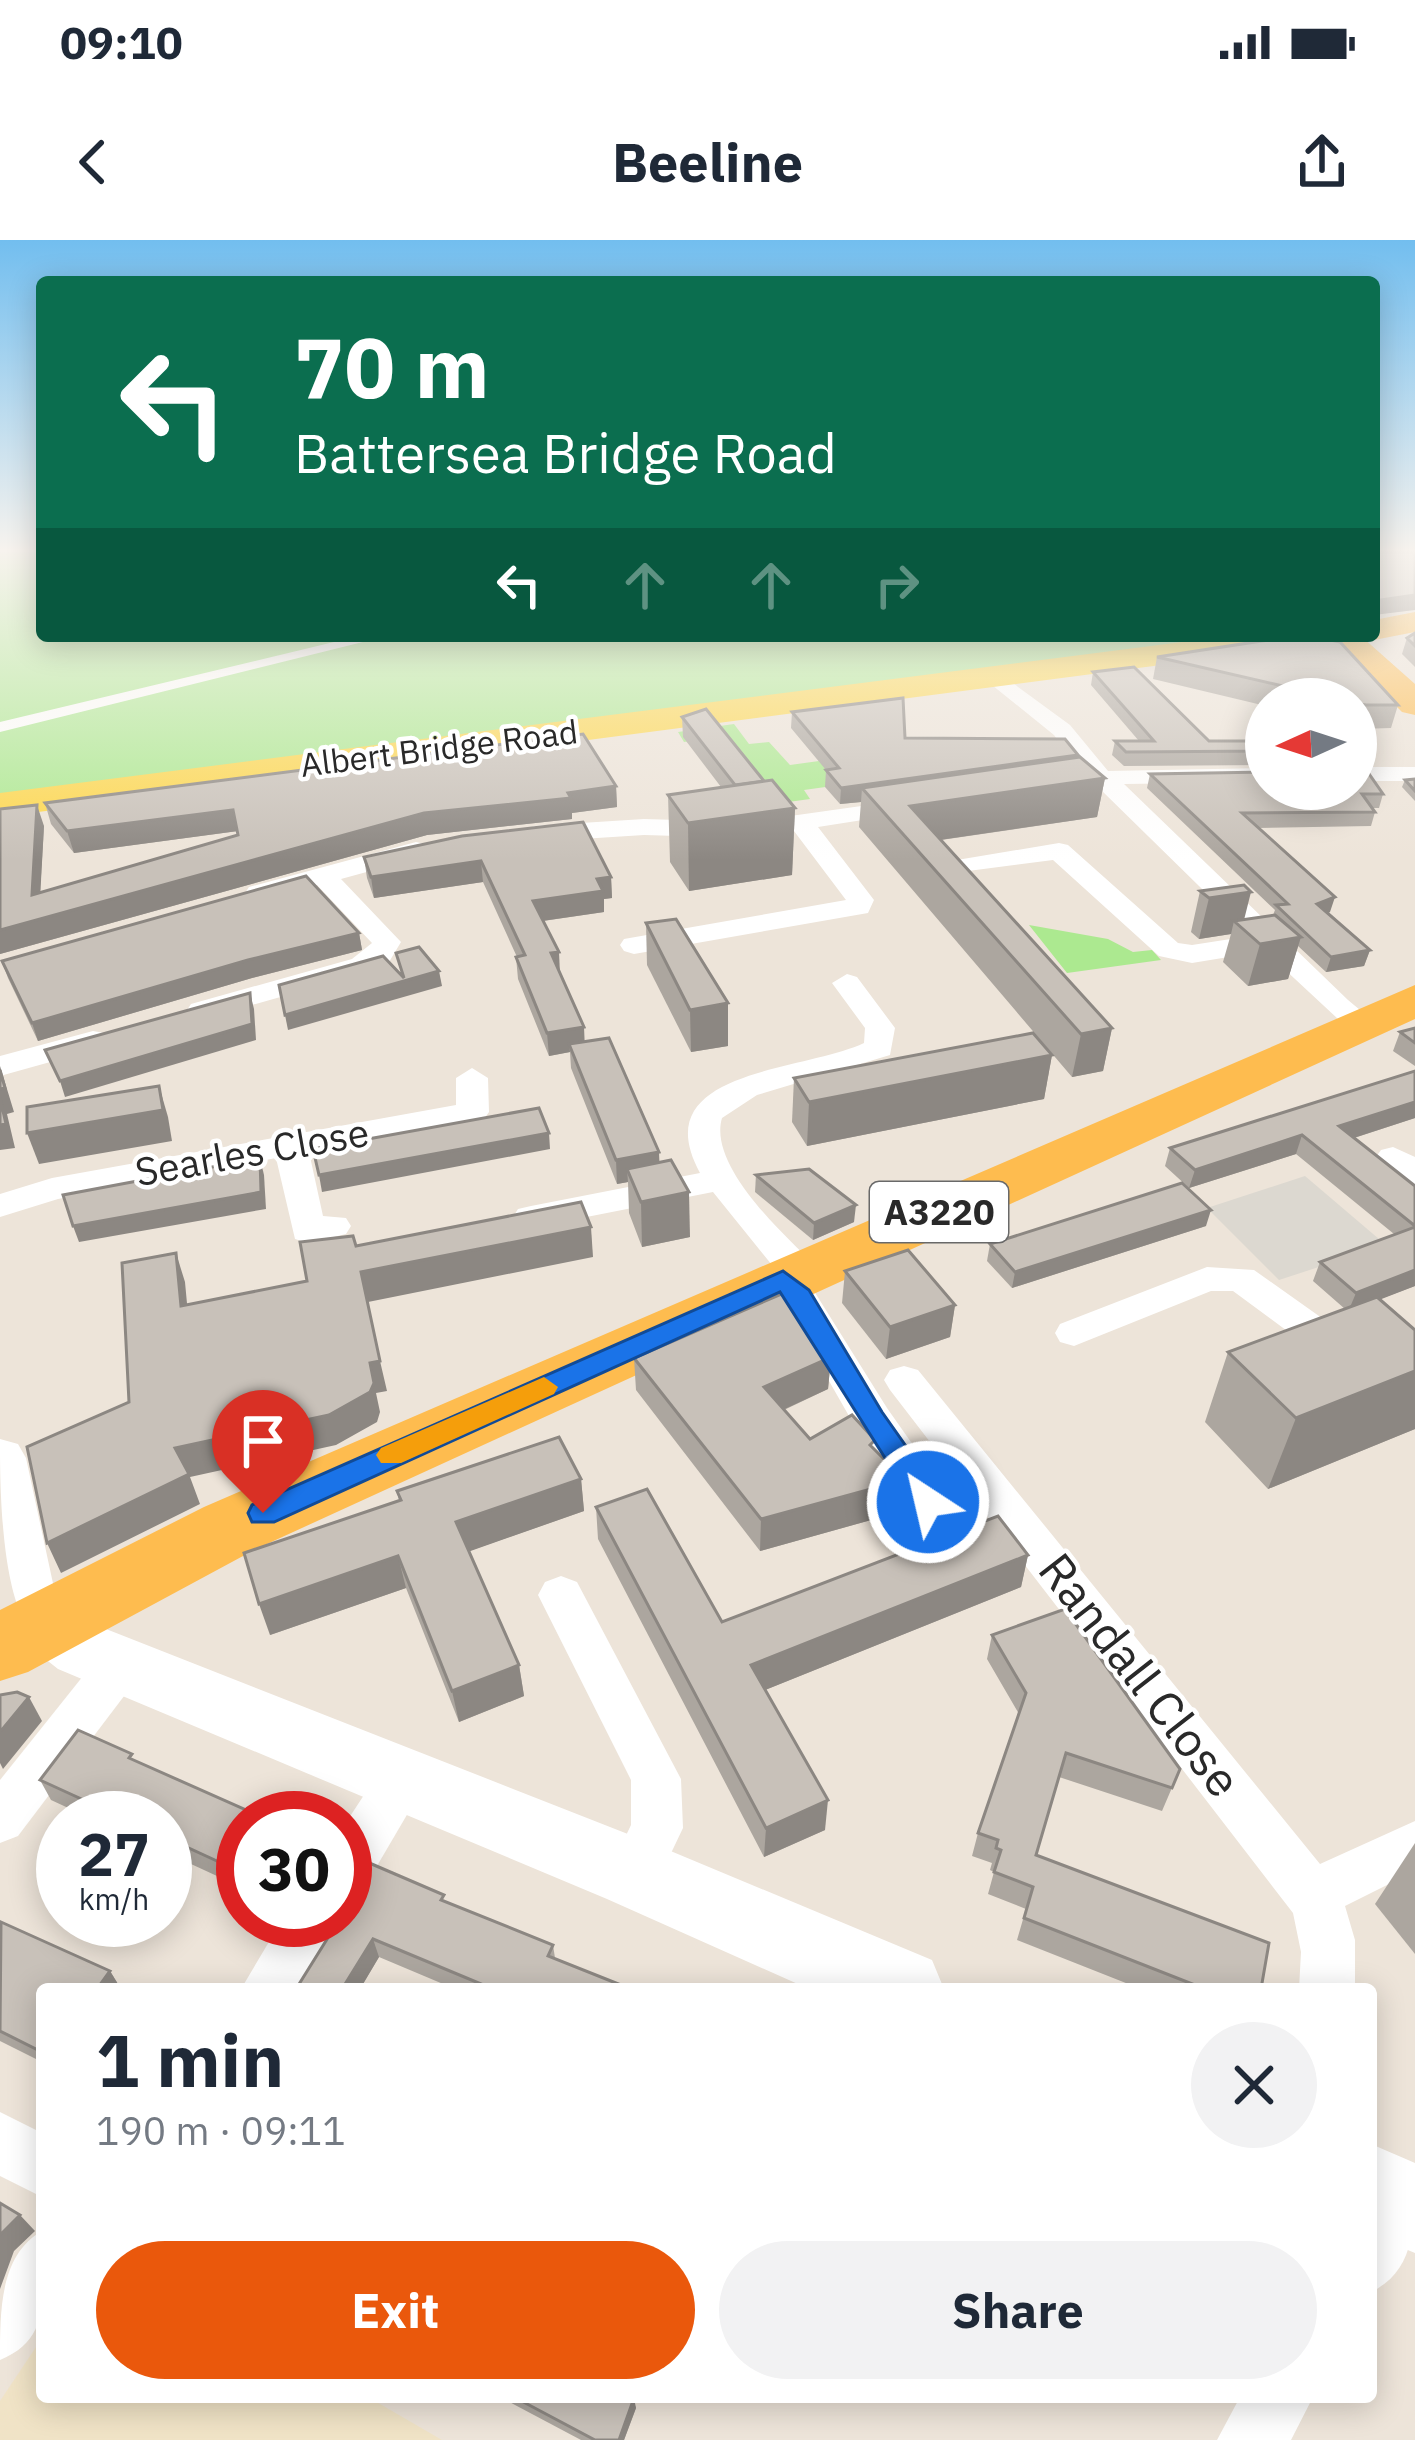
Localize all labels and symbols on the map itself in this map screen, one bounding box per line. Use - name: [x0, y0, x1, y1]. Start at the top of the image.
- north arrow: [1245, 678, 1377, 810]
- street label: Albert Bridge Road: [298, 709, 580, 786]
- street label: Searles Close: [131, 1106, 373, 1197]
- road number: A3220: [870, 1182, 1008, 1242]
- pin: [212, 1390, 314, 1513]
- position arrow: [865, 1439, 991, 1565]
- street label: Randall Close: [1026, 1540, 1255, 1809]
- speed limit sign: 30: [216, 1791, 372, 1947]

